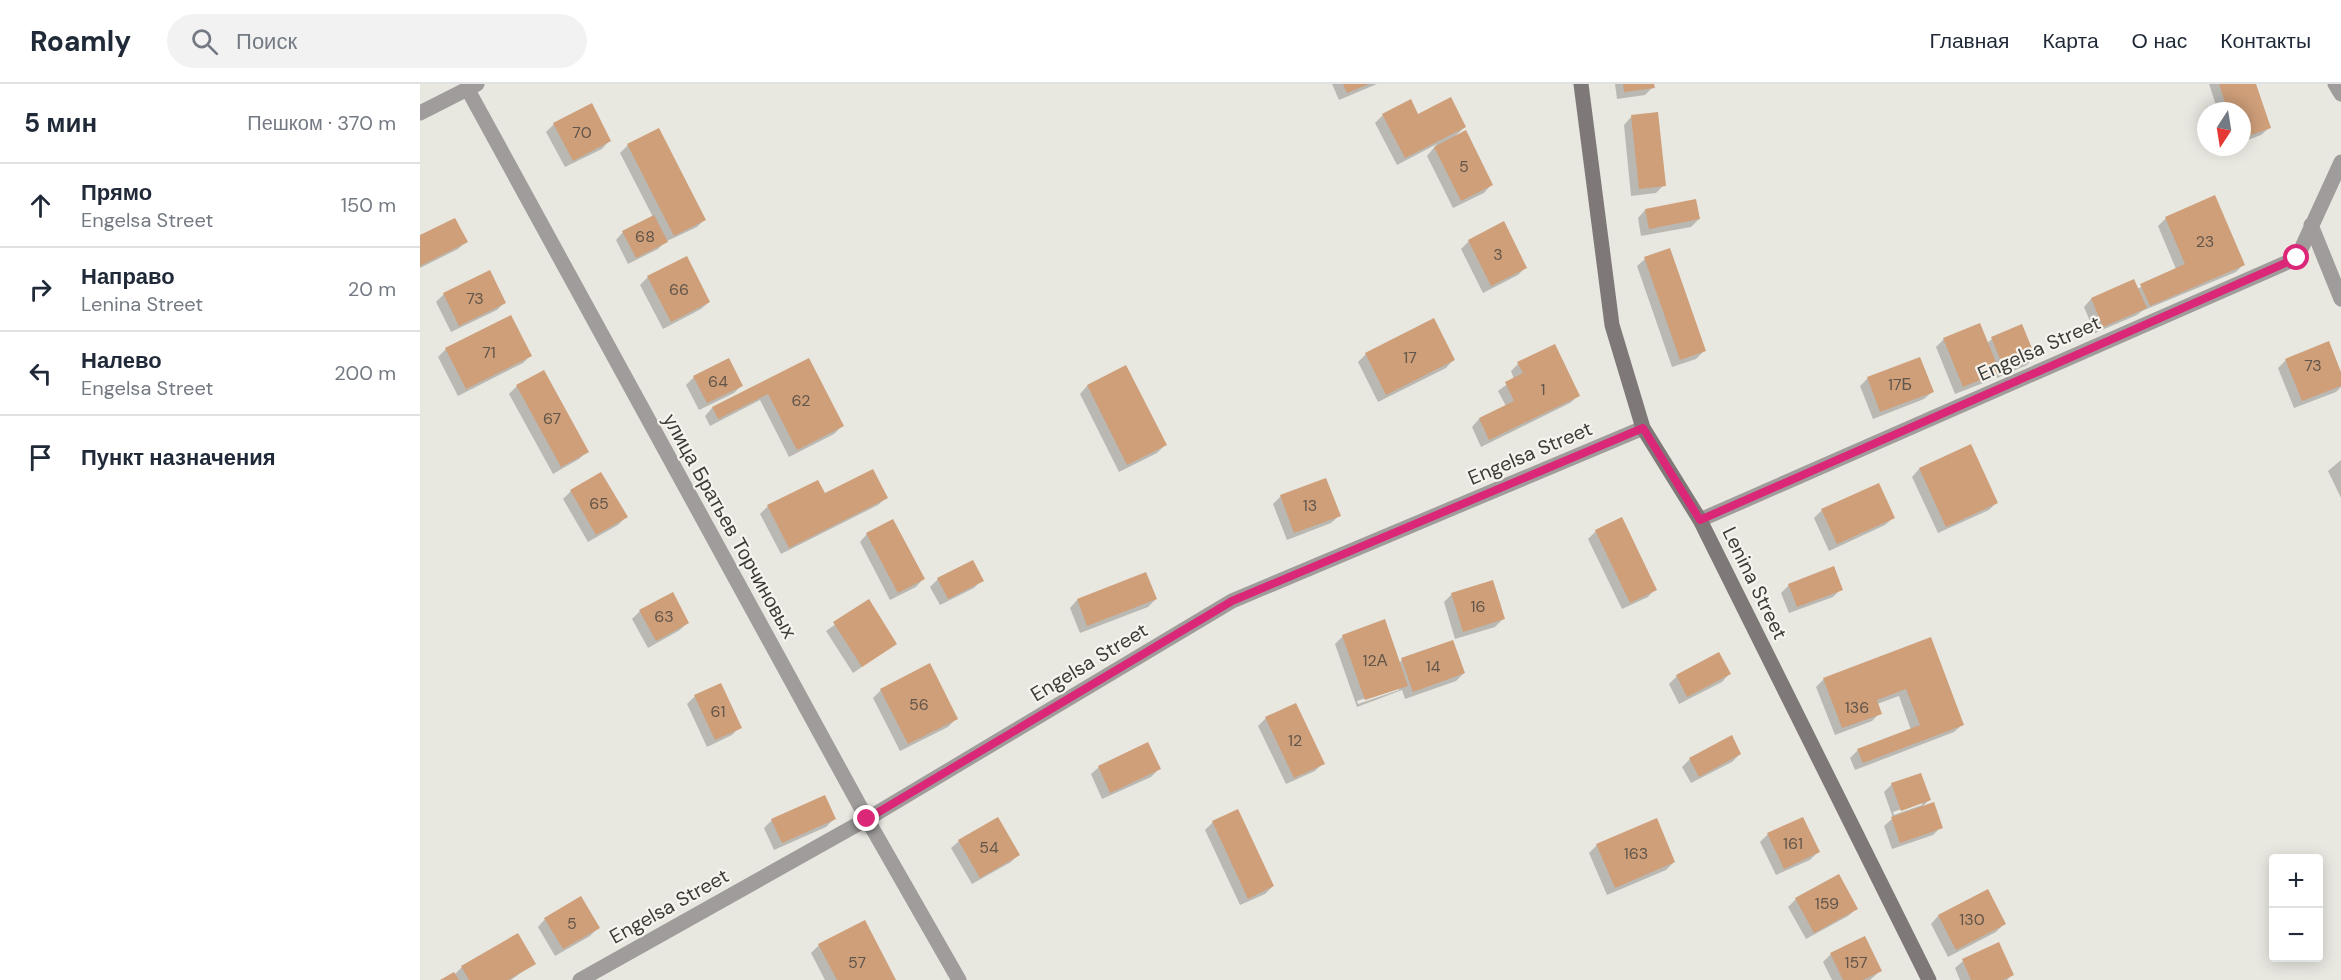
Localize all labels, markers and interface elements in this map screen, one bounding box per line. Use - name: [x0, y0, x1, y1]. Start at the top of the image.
- search box: [167, 14, 587, 68]
- text: Roamly: [30, 23, 131, 60]
- icon: search: [188, 25, 221, 58]
- text: Поиск: [236, 27, 297, 56]
- text: Главная: [1929, 27, 2009, 55]
- text: Карта: [2042, 27, 2099, 55]
- text: О нас: [2132, 27, 2187, 55]
- text: Контакты: [2220, 27, 2311, 55]
- north arrow: [2197, 102, 2251, 156]
- text: 5 мин: [24, 106, 97, 140]
- text: Пешком · 370 m: [247, 110, 396, 136]
- house number: 70: [572, 122, 592, 143]
- house number: 5: [1459, 156, 1469, 177]
- text: Прямо: [81, 178, 152, 207]
- icon: ahead: [24, 189, 57, 222]
- text: 150 m: [341, 192, 396, 218]
- text: Engelsa Street: [81, 207, 213, 233]
- house number: 68: [635, 226, 655, 247]
- house number: 23: [2196, 231, 2214, 252]
- house number: 3: [1493, 244, 1503, 265]
- route start: [2283, 244, 2309, 270]
- text: Направо: [81, 262, 175, 291]
- icon: right: [24, 273, 57, 306]
- text: 20 m: [348, 276, 396, 302]
- house number: 66: [669, 279, 689, 300]
- house number: 73: [466, 288, 484, 309]
- text: Lenina Street: [81, 291, 203, 317]
- street label: Engelsa Street: [1973, 309, 2105, 387]
- house number: 71: [482, 342, 496, 363]
- text: Налево: [81, 346, 162, 375]
- house number: 17: [1403, 347, 1417, 368]
- house number: 73: [2304, 355, 2322, 376]
- icon: left: [24, 357, 57, 390]
- text: 200 m: [334, 360, 396, 386]
- house number: 64: [708, 371, 728, 392]
- house number: 17Б: [1888, 374, 1912, 395]
- text: Engelsa Street: [81, 375, 213, 401]
- house number: 1: [1541, 379, 1546, 400]
- house number: 62: [792, 390, 810, 411]
- house number: 67: [543, 408, 561, 429]
- street label: улица Братьев Торчиновых: [657, 409, 803, 643]
- street label: Engelsa Street: [1464, 415, 1596, 491]
- icon: arrive: [24, 441, 57, 474]
- text: Пункт назначения: [81, 443, 276, 472]
- house number: 65: [589, 493, 609, 514]
- house number: 13: [1303, 495, 1317, 516]
- street label: Lenina Street: [1717, 522, 1794, 644]
- house number: 16: [1470, 596, 1486, 617]
- house number: 63: [654, 606, 674, 627]
- street label: Engelsa Street: [1026, 617, 1153, 707]
- house number: 12А: [1363, 650, 1388, 671]
- house number: 14: [1426, 656, 1441, 677]
- house number: 56: [909, 694, 929, 715]
- house number: 136: [1845, 697, 1869, 718]
- house number: 61: [710, 701, 726, 722]
- house number: 12: [1288, 730, 1302, 751]
- route end: [853, 805, 879, 831]
- house number: 161: [1783, 833, 1803, 854]
- house number: 54: [979, 837, 999, 858]
- house number: 163: [1624, 843, 1648, 864]
- map controls: [2269, 854, 2323, 962]
- button: +: [2269, 854, 2323, 908]
- street label: Engelsa Street: [605, 862, 733, 949]
- house number: 159: [1815, 893, 1839, 914]
- button: −: [2269, 908, 2323, 962]
- house number: 130: [1959, 909, 1985, 930]
- house number: 5: [567, 913, 577, 934]
- house number: 57: [848, 952, 866, 973]
- house number: 157: [1844, 952, 1868, 973]

